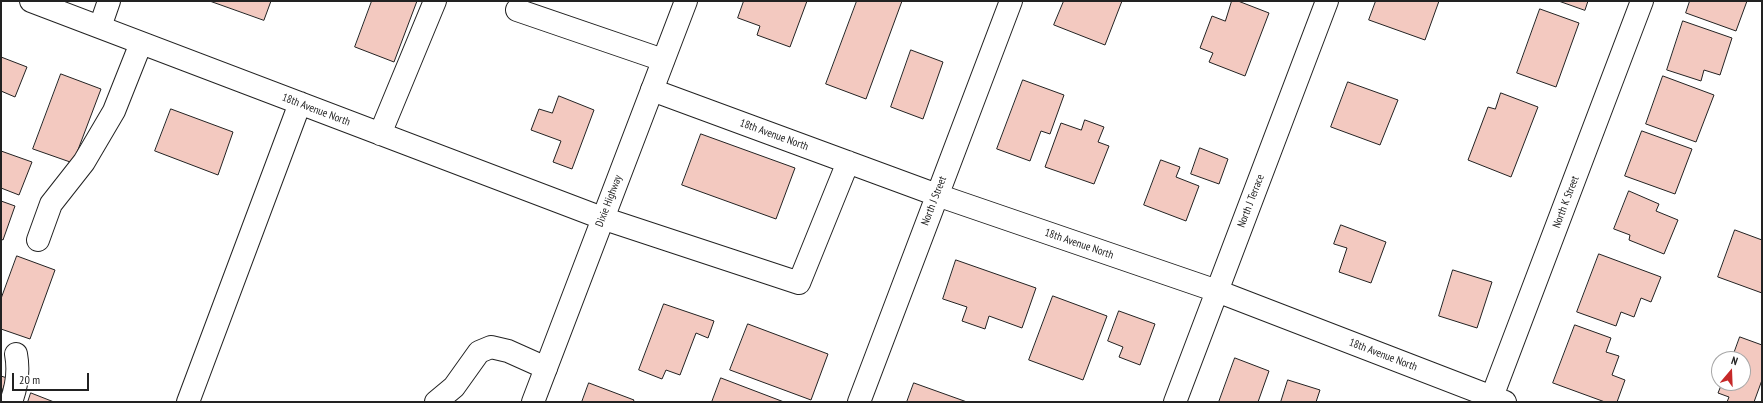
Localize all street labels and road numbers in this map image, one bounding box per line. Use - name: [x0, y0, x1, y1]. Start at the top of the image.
- street label: 18th Avenue North: [280, 91, 352, 129]
- street label: 18th Avenue North: [738, 116, 810, 154]
- street label: North J Terrace: [1235, 172, 1267, 230]
- street label: Dixie Highway: [593, 173, 625, 229]
- street label: North J Street: [919, 174, 949, 228]
- street label: North K Street: [1550, 174, 1582, 230]
- street label: 18th Avenue North: [1043, 226, 1115, 262]
- street label: 18th Avenue North: [1347, 336, 1419, 374]

